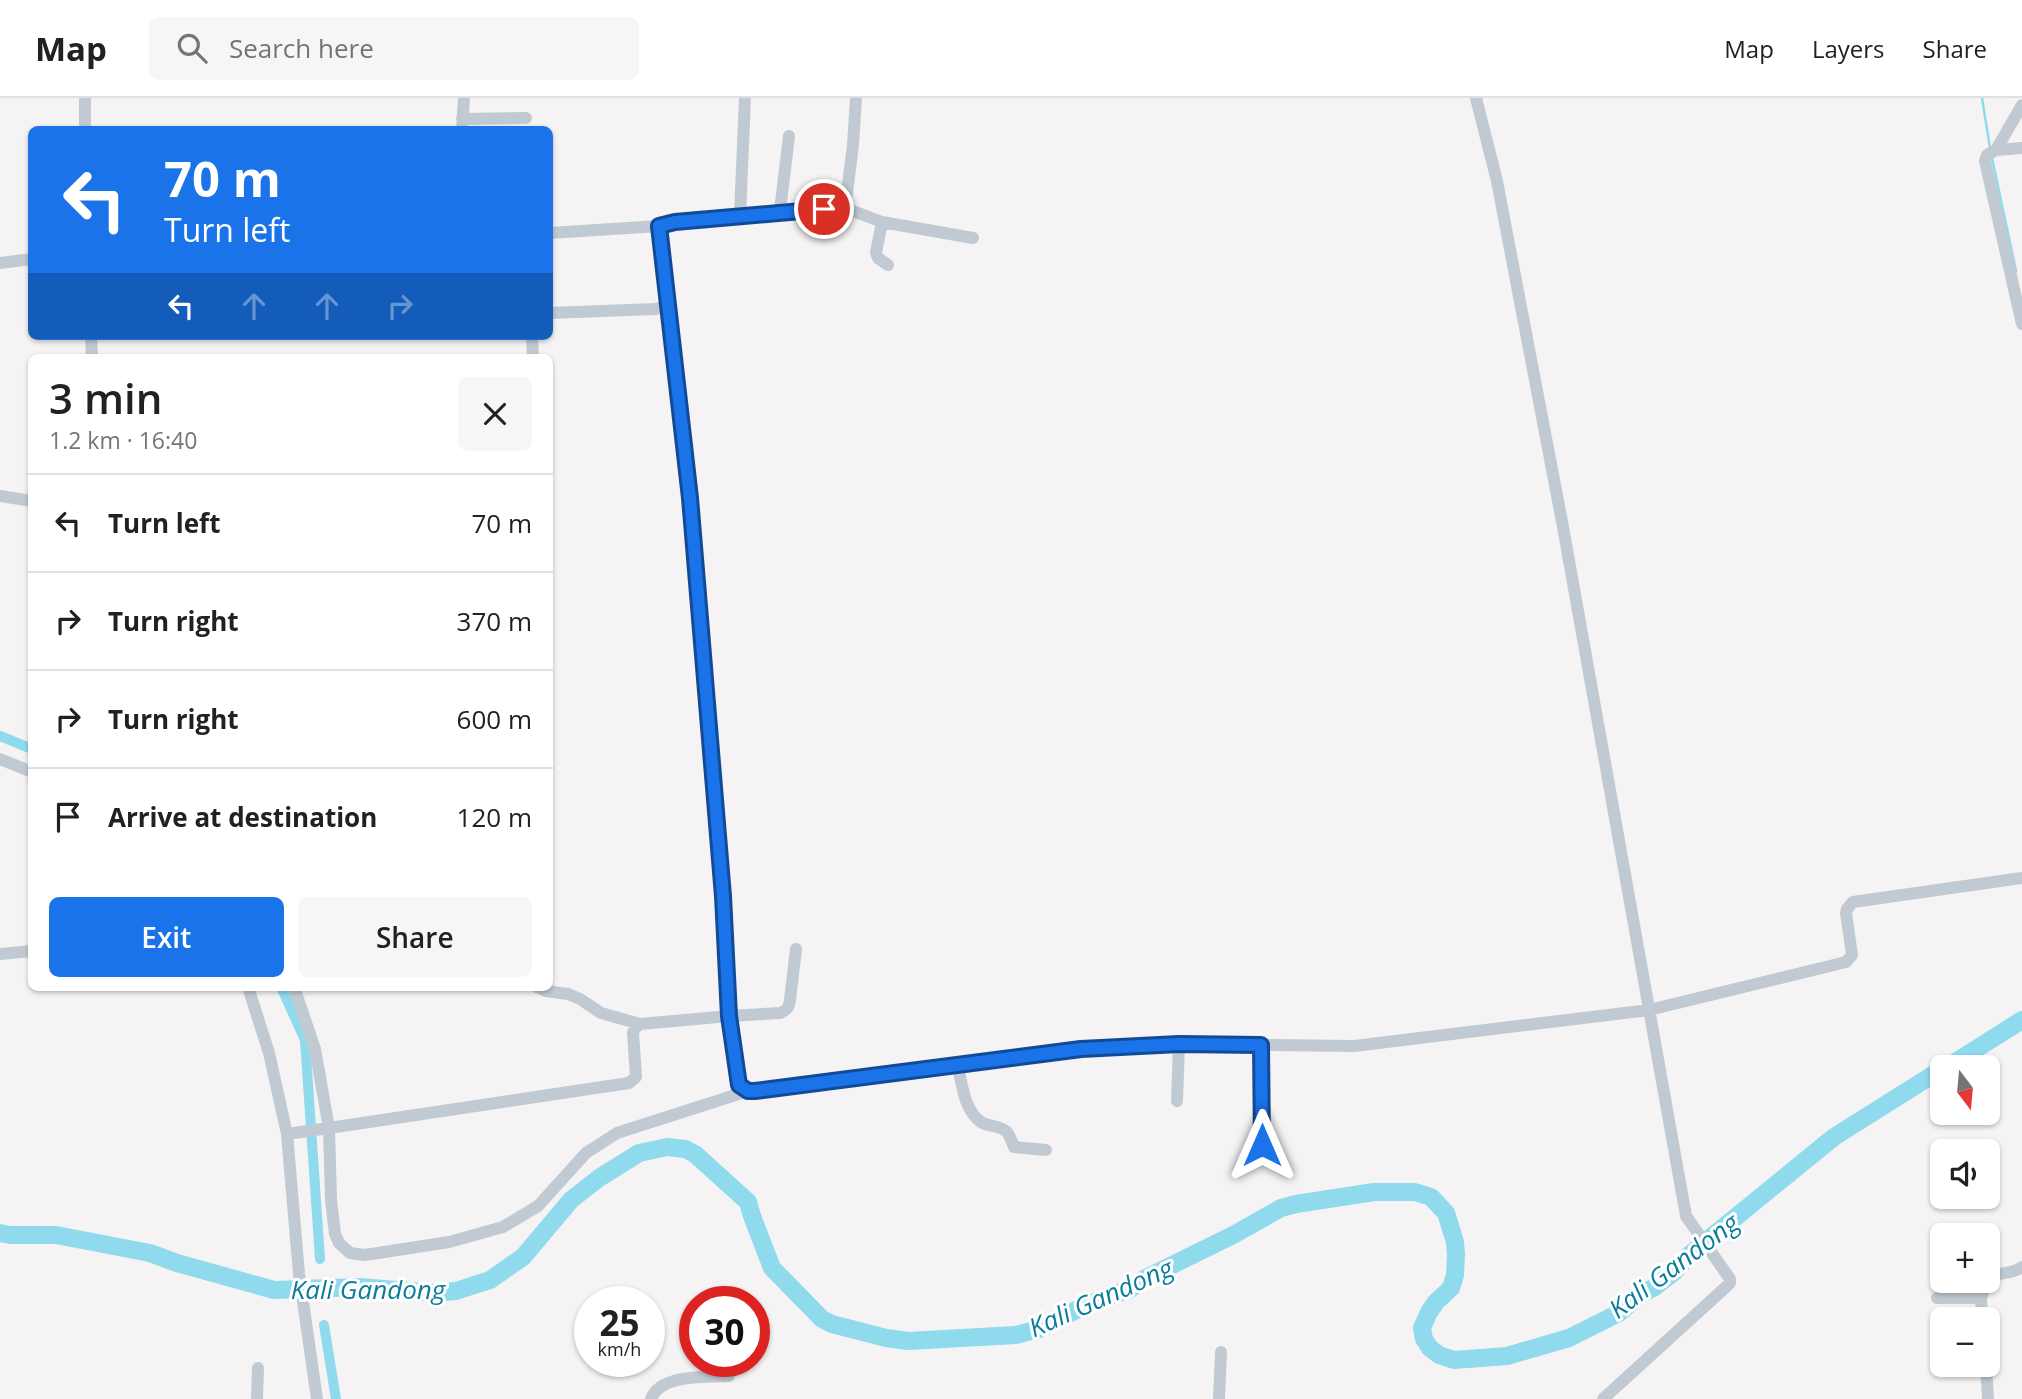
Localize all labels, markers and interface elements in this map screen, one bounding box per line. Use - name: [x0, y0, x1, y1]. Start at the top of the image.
- search box: [149, 17, 639, 80]
- text: Map: [35, 26, 107, 71]
- icon: search: [173, 29, 211, 67]
- text: Search here: [229, 30, 374, 66]
- text: Map: [1724, 32, 1774, 65]
- text: Layers: [1812, 32, 1885, 65]
- text: Share: [1923, 32, 1987, 65]
- text: 70 m: [164, 145, 281, 211]
- icon: left: [49, 154, 140, 245]
- pin: [794, 179, 854, 239]
- icon: arrive: [805, 190, 843, 228]
- text: Turn left: [164, 208, 290, 251]
- icon: left: [162, 287, 200, 325]
- icon: ahead: [235, 287, 273, 325]
- icon: ahead: [308, 287, 346, 325]
- icon: right: [381, 287, 419, 325]
- text: 3 min: [49, 369, 162, 426]
- button: close: [458, 377, 532, 451]
- text: 1.2 km · 16:40: [49, 424, 197, 456]
- icon: left: [49, 504, 87, 542]
- text: Turn left: [108, 505, 220, 541]
- text: 70 m: [471, 505, 532, 541]
- icon: right: [49, 602, 87, 640]
- text: Turn right: [108, 603, 239, 639]
- text: 370 m: [457, 603, 532, 639]
- icon: right: [49, 700, 87, 738]
- text: Turn right: [108, 701, 239, 737]
- text: 600 m: [457, 701, 532, 737]
- icon: arrive: [49, 798, 87, 836]
- text: Arrive at destination: [108, 799, 377, 835]
- text: 120 m: [457, 799, 532, 835]
- button: Exit: [49, 897, 284, 977]
- button: Share: [298, 897, 532, 977]
- north arrow: [1930, 1055, 2000, 1125]
- map controls: [1930, 1055, 2000, 1377]
- position arrow: [1225, 1108, 1299, 1182]
- button: sound: [1930, 1139, 2000, 1209]
- water label: Kali Gandong: [1601, 1203, 1747, 1326]
- button: +: [1930, 1223, 2000, 1293]
- water label: Kali Gandong: [1023, 1249, 1180, 1345]
- water label: Kali Gandong: [291, 1271, 447, 1307]
- speed limit sign: 30: [679, 1286, 770, 1377]
- text: 25: [599, 1299, 640, 1346]
- button: −: [1930, 1307, 2000, 1377]
- text: km/h: [598, 1337, 641, 1361]

